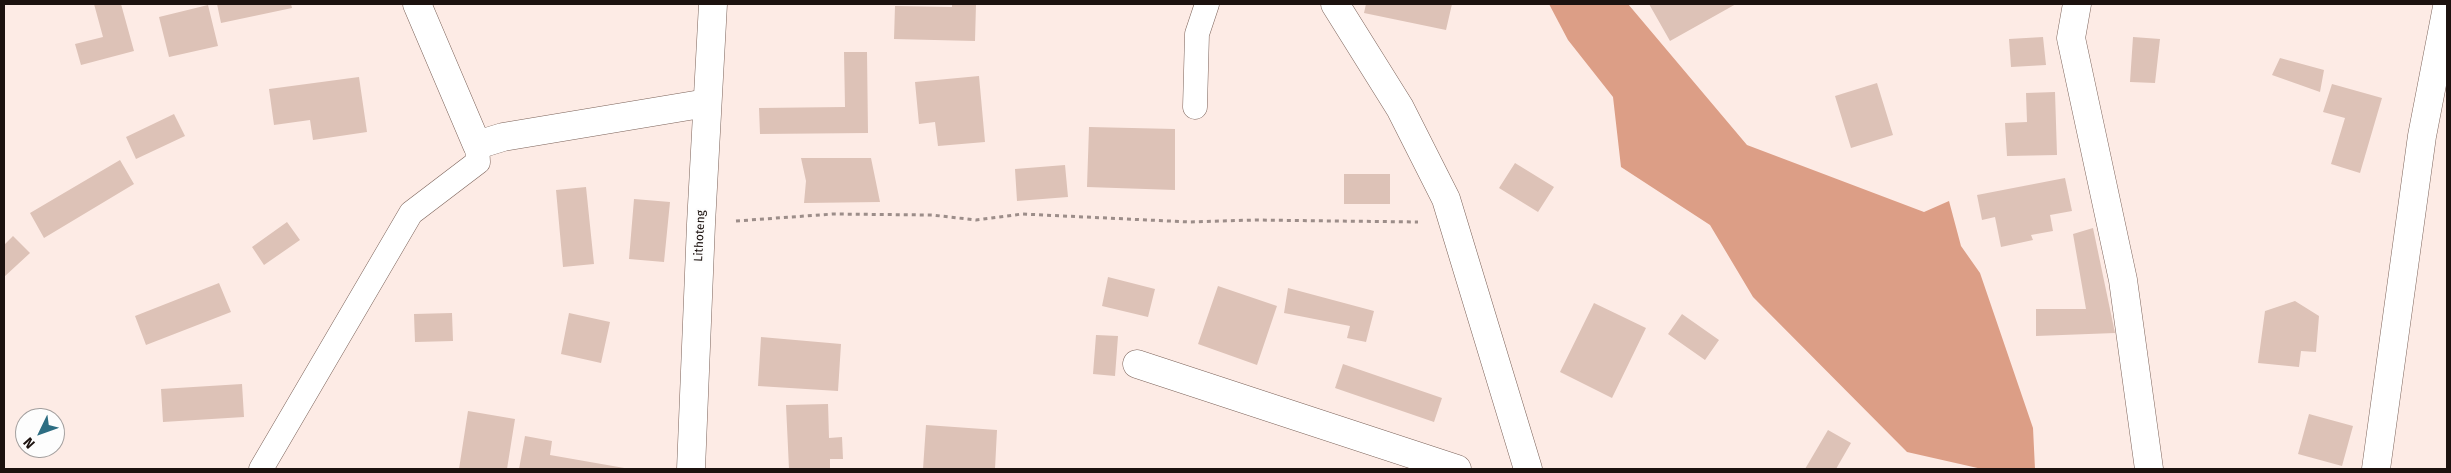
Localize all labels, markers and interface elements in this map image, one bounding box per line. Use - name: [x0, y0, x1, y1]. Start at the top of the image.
- street label: Lithoteng: [691, 210, 709, 262]
- north arrow: [15, 408, 65, 458]
- text: N: [20, 434, 39, 452]

